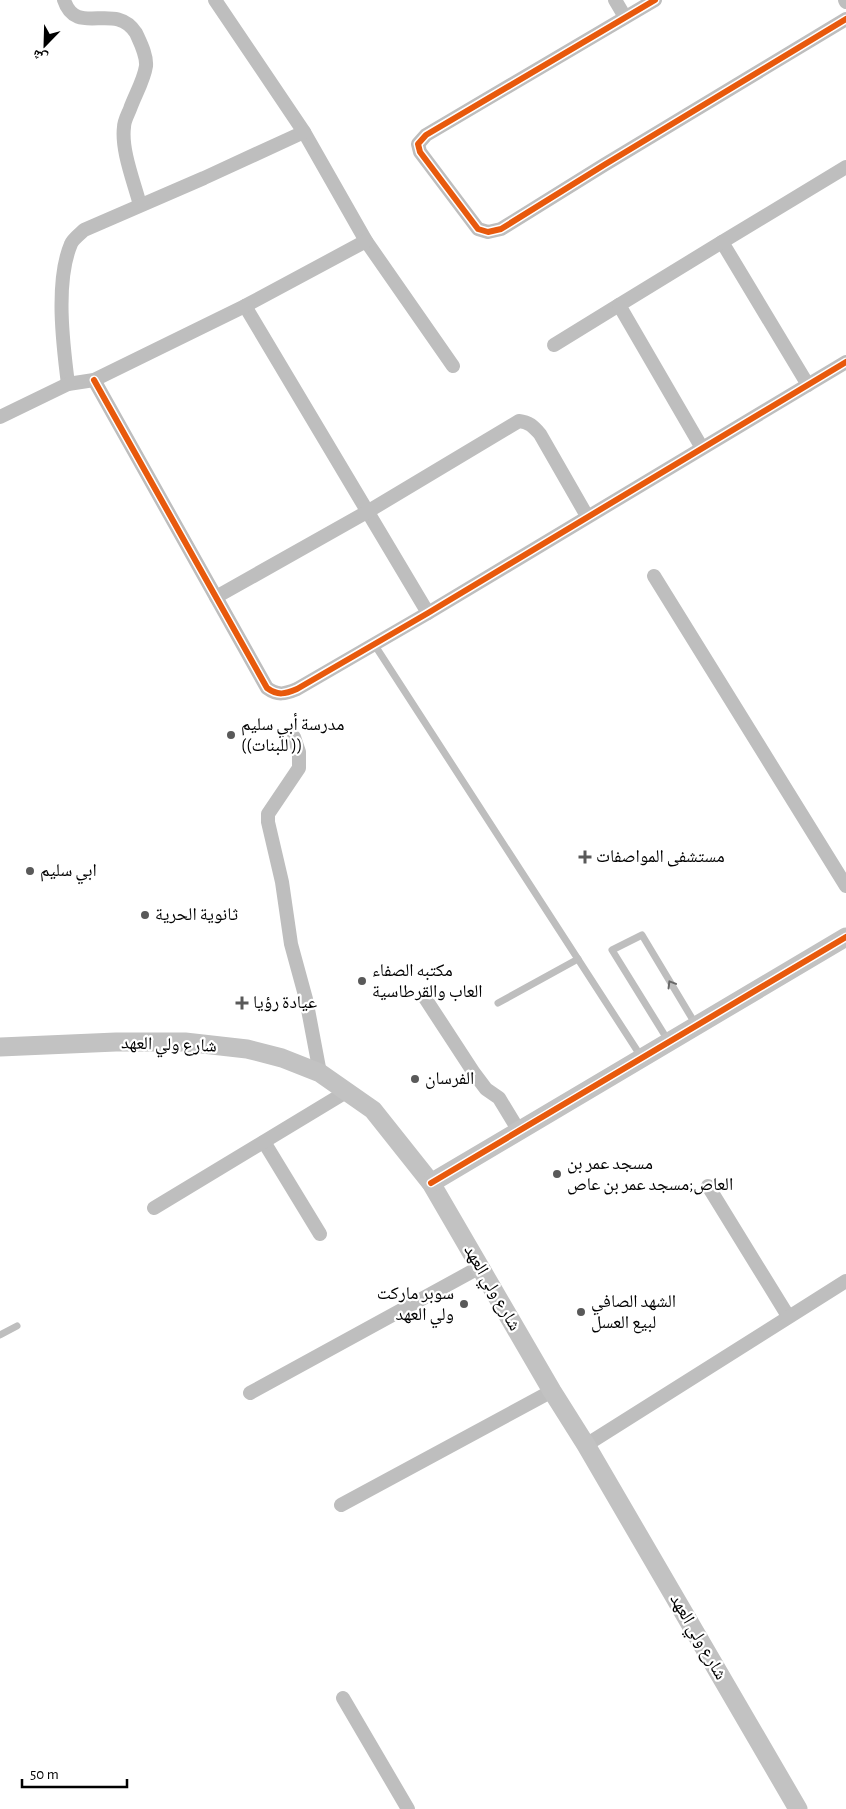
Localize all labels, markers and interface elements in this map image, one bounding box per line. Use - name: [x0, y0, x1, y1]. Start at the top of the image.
- north arrow: [20, 20, 70, 70]
- text: ش: [31, 46, 50, 65]
- place label: مدرسة أبي سليم ((للبنات )): [241, 713, 344, 756]
- marker: مدرسة أبي سليم ((للبنات )): [225, 729, 237, 741]
- place label: مستشفى المواصفات: [596, 848, 725, 867]
- marker: مستشفى المواصفات: [578, 850, 592, 864]
- place label: ابي سليم: [40, 862, 97, 885]
- marker: ابي سليم: [24, 865, 36, 877]
- place label: ثانوية الحرية: [155, 906, 238, 924]
- marker: ثانوية الحرية: [139, 909, 151, 921]
- place label: مكتبه الصفاء العاب والقرطاسية: [372, 962, 483, 1002]
- marker: مكتبه الصفاء العاب والقرطاسية: [356, 975, 368, 987]
- one-way arrow: [668, 980, 678, 989]
- place label: عيادة رؤيا: [253, 994, 317, 1012]
- marker: عيادة رؤيا: [235, 996, 249, 1010]
- street label: شارع ولي العهد: [121, 1034, 217, 1060]
- place label: الفرسان: [425, 1070, 474, 1089]
- marker: الفرسان: [409, 1073, 421, 1085]
- place label: مسجد عمر بن العاص;مسجد عمر بن عاص: [567, 1155, 733, 1195]
- marker: مسجد عمر بن العاص;مسجد عمر بن عاص: [551, 1168, 563, 1180]
- street label: شارع ولي العهد: [456, 1242, 524, 1336]
- place label: سوبر ماركت ولي العهد: [377, 1285, 454, 1329]
- place label: الشهد الصافي لبيع العسل: [591, 1293, 676, 1334]
- marker: سوبر ماركت ولي العهد: [458, 1298, 470, 1310]
- marker: الشهد الصافي لبيع العسل: [575, 1306, 587, 1318]
- street label: شارع ولي العهد: [662, 1591, 730, 1685]
- scale bar: [22, 1756, 128, 1788]
- text: 50 m: [30, 1767, 59, 1782]

